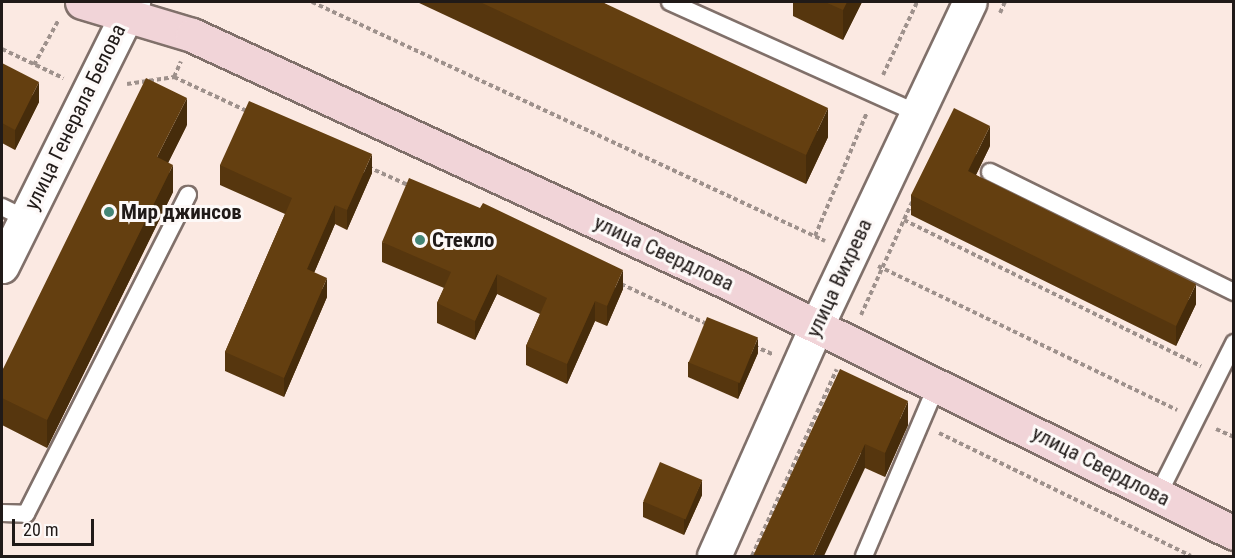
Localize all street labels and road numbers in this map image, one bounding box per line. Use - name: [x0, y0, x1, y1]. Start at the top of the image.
- street label: улица Генерала Белова: [19, 20, 131, 214]
- street label: улица Свердлова: [590, 210, 738, 296]
- street label: улица Вихрева: [801, 215, 877, 341]
- street label: улица Свердлова: [1028, 420, 1174, 512]

